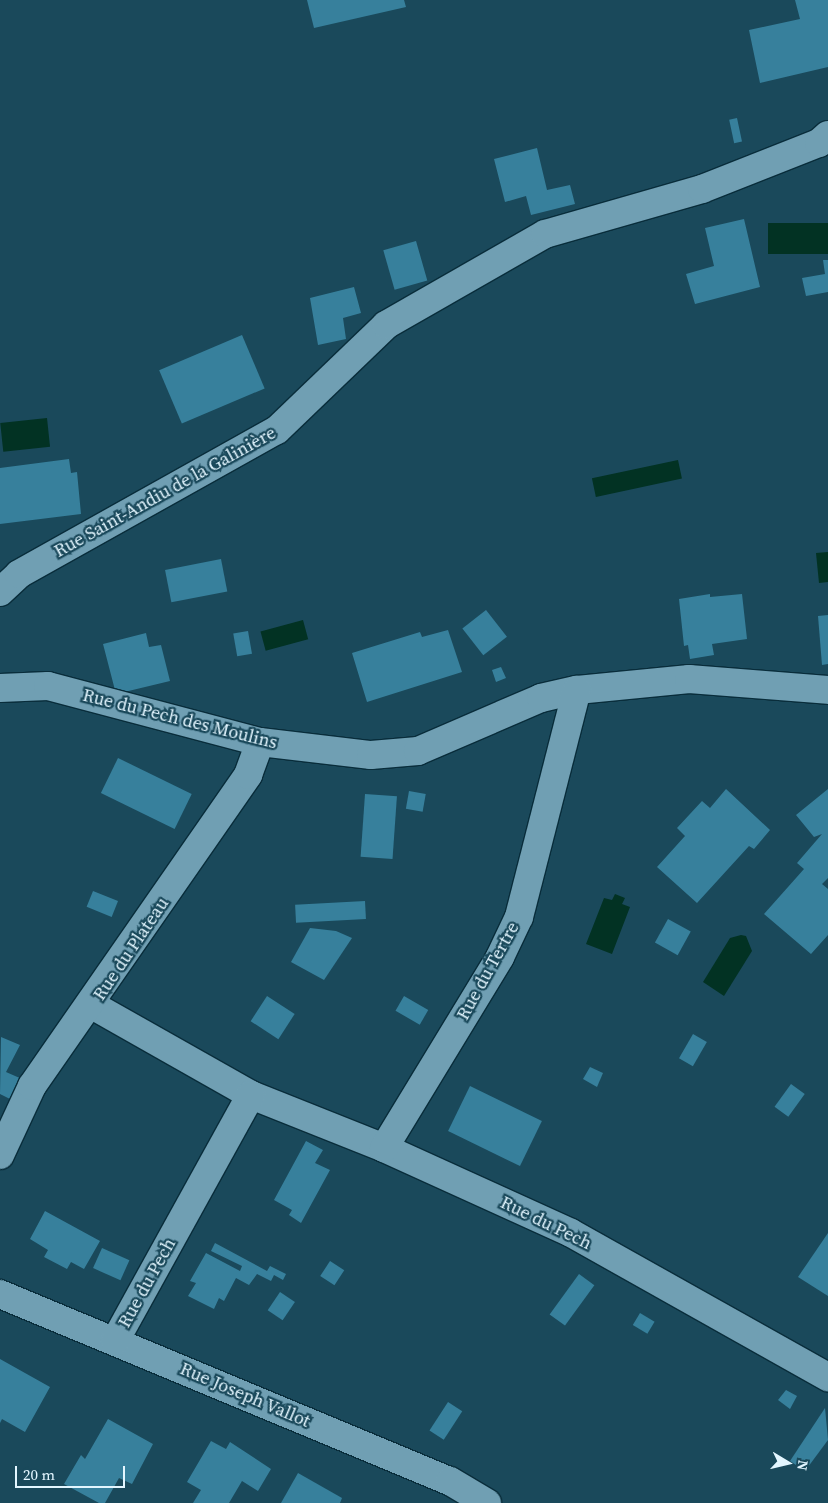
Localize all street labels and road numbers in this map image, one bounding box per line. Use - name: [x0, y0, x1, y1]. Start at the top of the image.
- street label: Rue Saint-Andiu de la Galinière: [50, 422, 280, 562]
- street label: Rue du Pech des Moulins: [80, 684, 280, 754]
- street label: Rue du Plateau: [89, 893, 173, 1005]
- street label: Rue du Tertre: [452, 918, 524, 1024]
- street label: Rue du Pech: [497, 1192, 595, 1254]
- street label: Rue du Pech: [114, 1235, 180, 1331]
- street label: Rue Joseph Vallot: [176, 1358, 314, 1432]

